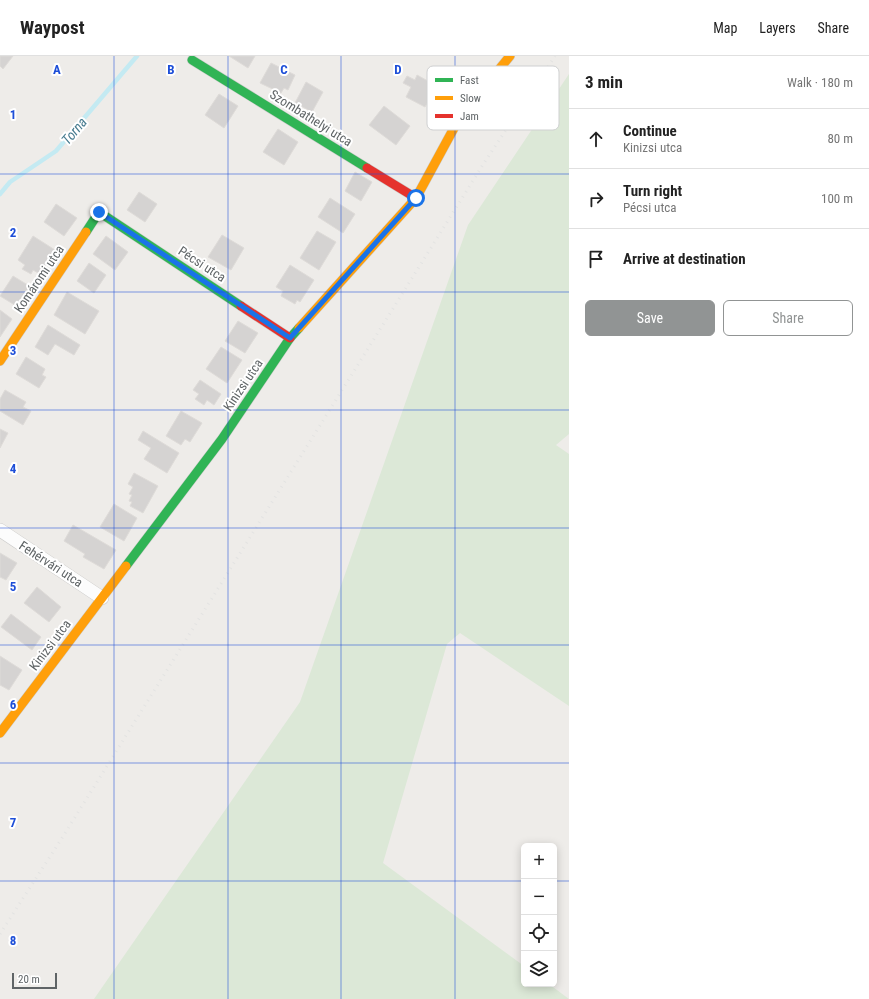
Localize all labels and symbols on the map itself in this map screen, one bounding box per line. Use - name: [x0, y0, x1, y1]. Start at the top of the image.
- text: A: [53, 62, 61, 77]
- text: B: [167, 62, 175, 77]
- text: C: [280, 62, 288, 77]
- text: D: [394, 62, 402, 77]
- legend: [427, 66, 559, 130]
- text: Fast: [460, 74, 479, 87]
- street label: Szombathelyi utca: [267, 87, 355, 149]
- text: Slow: [460, 92, 481, 105]
- text: 1: [10, 107, 16, 122]
- text: Jam: [460, 110, 479, 123]
- water label: Torna: [58, 114, 90, 148]
- route start: [407, 189, 425, 207]
- route end: [90, 203, 108, 221]
- text: 2: [10, 225, 17, 240]
- street label: Komáromi utca: [11, 242, 67, 316]
- street label: Pécsi utca: [175, 243, 229, 285]
- text: 3: [10, 343, 16, 358]
- street label: Kinizsi utca: [220, 356, 266, 414]
- text: 4: [10, 461, 17, 476]
- street label: Fehérvári utca: [16, 538, 86, 590]
- text: 5: [10, 579, 17, 594]
- street label: Kinizsi utca: [26, 617, 74, 673]
- text: 6: [10, 697, 17, 712]
- text: 7: [10, 815, 17, 830]
- text: 8: [10, 933, 16, 948]
- scale bar: [12, 971, 57, 990]

